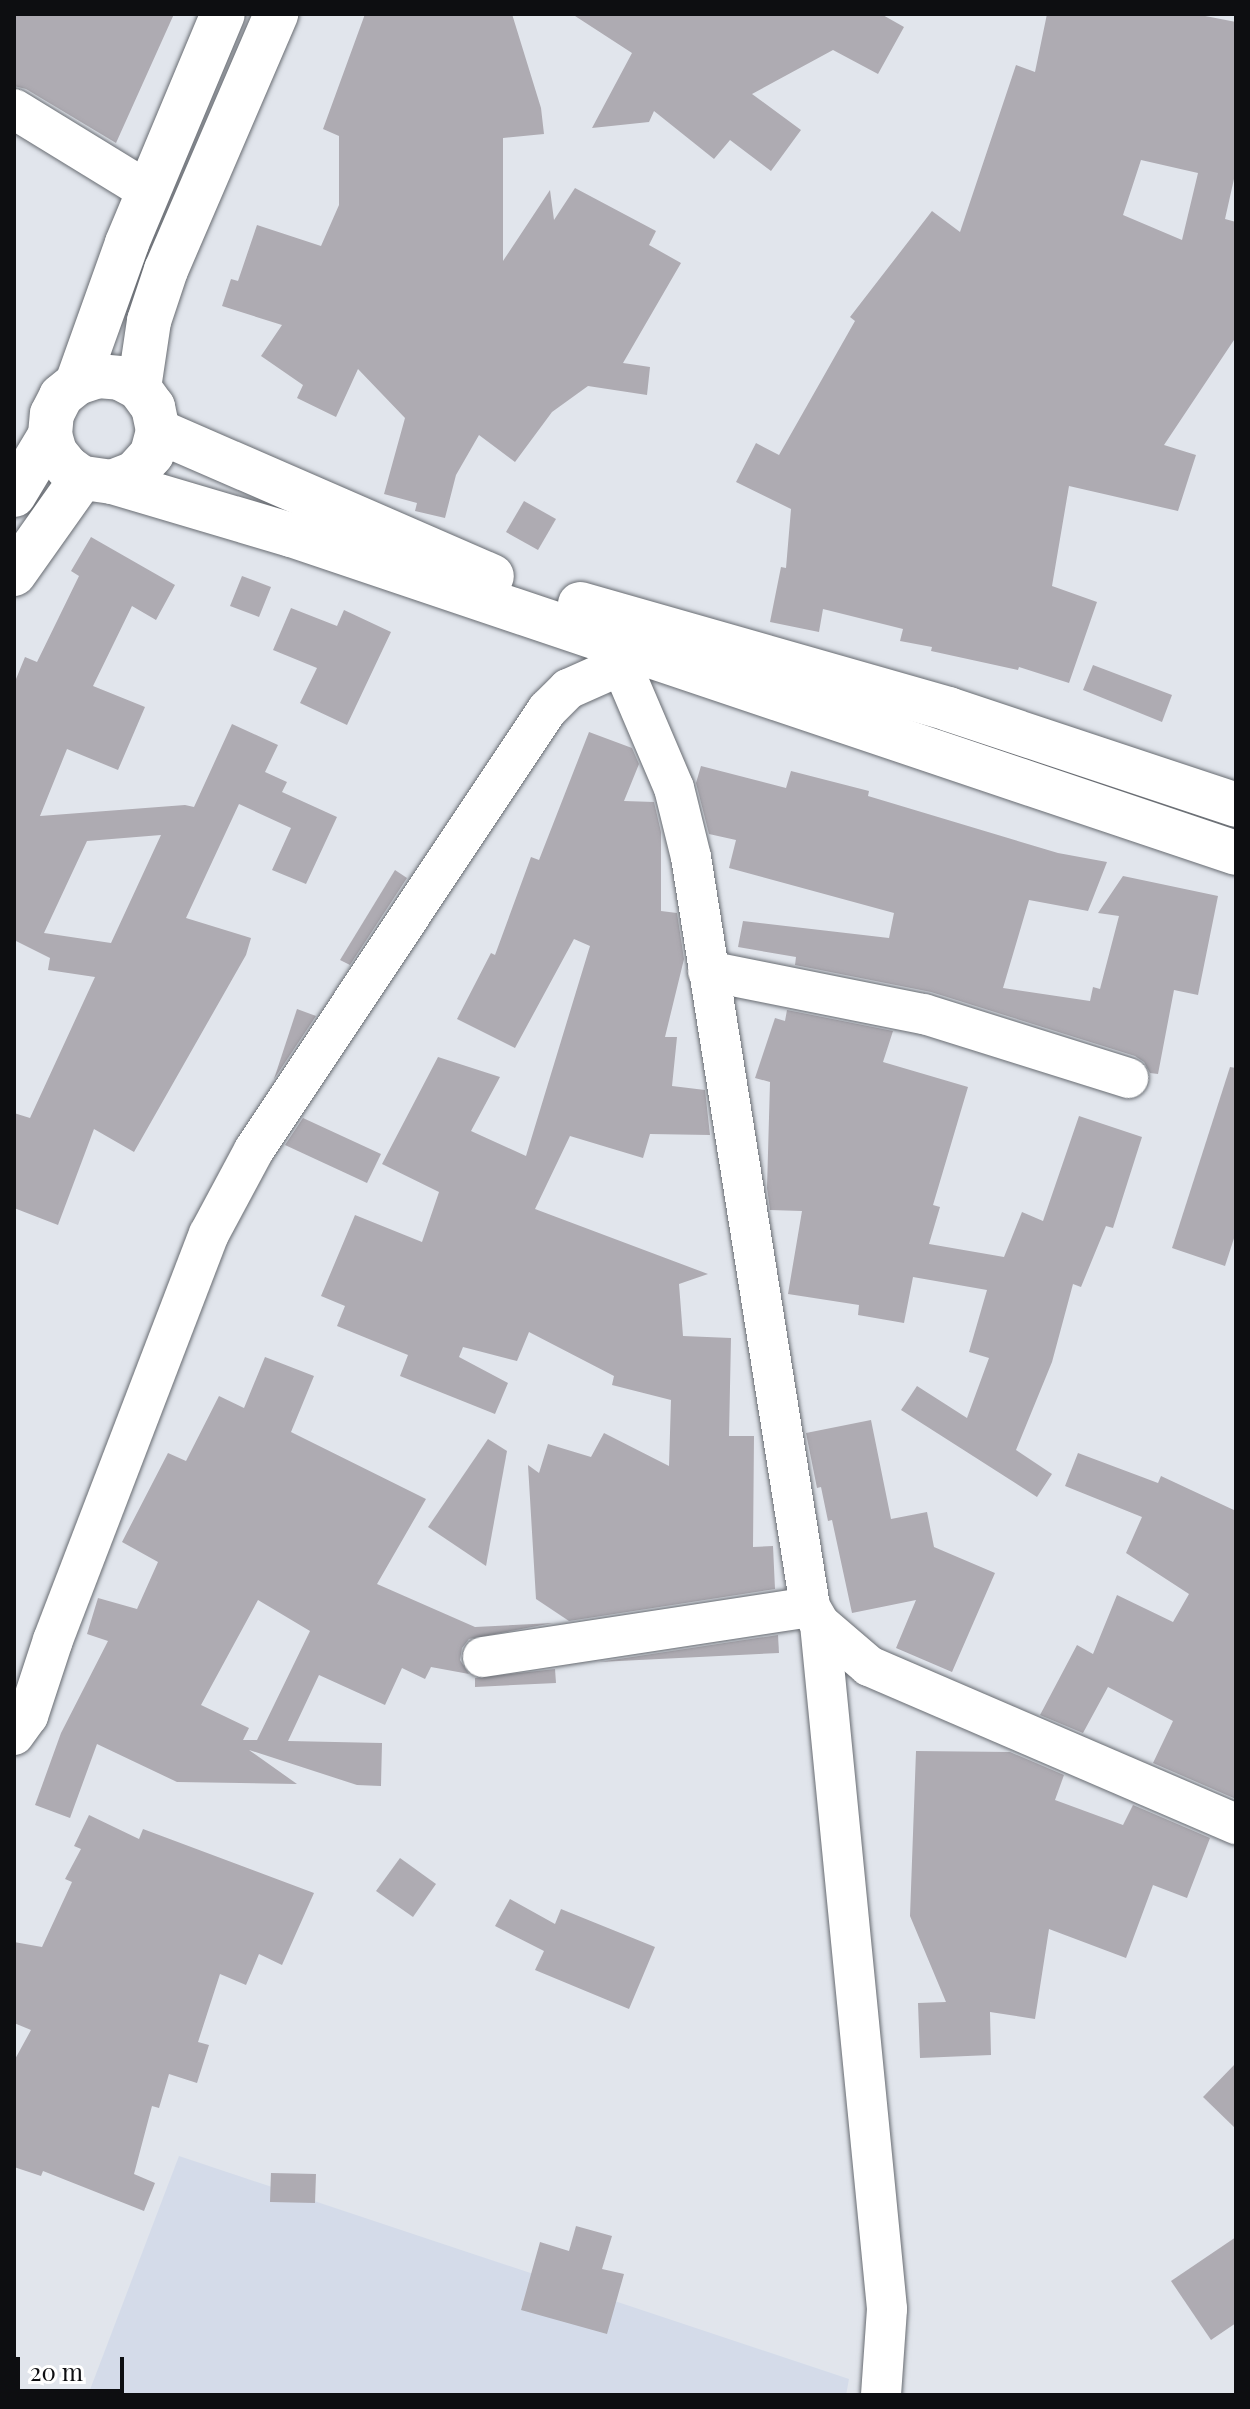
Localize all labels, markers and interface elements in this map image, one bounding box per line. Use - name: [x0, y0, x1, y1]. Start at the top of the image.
- scale bar: [20, 2341, 128, 2391]
- text: 20 m: [30, 2355, 83, 2387]

